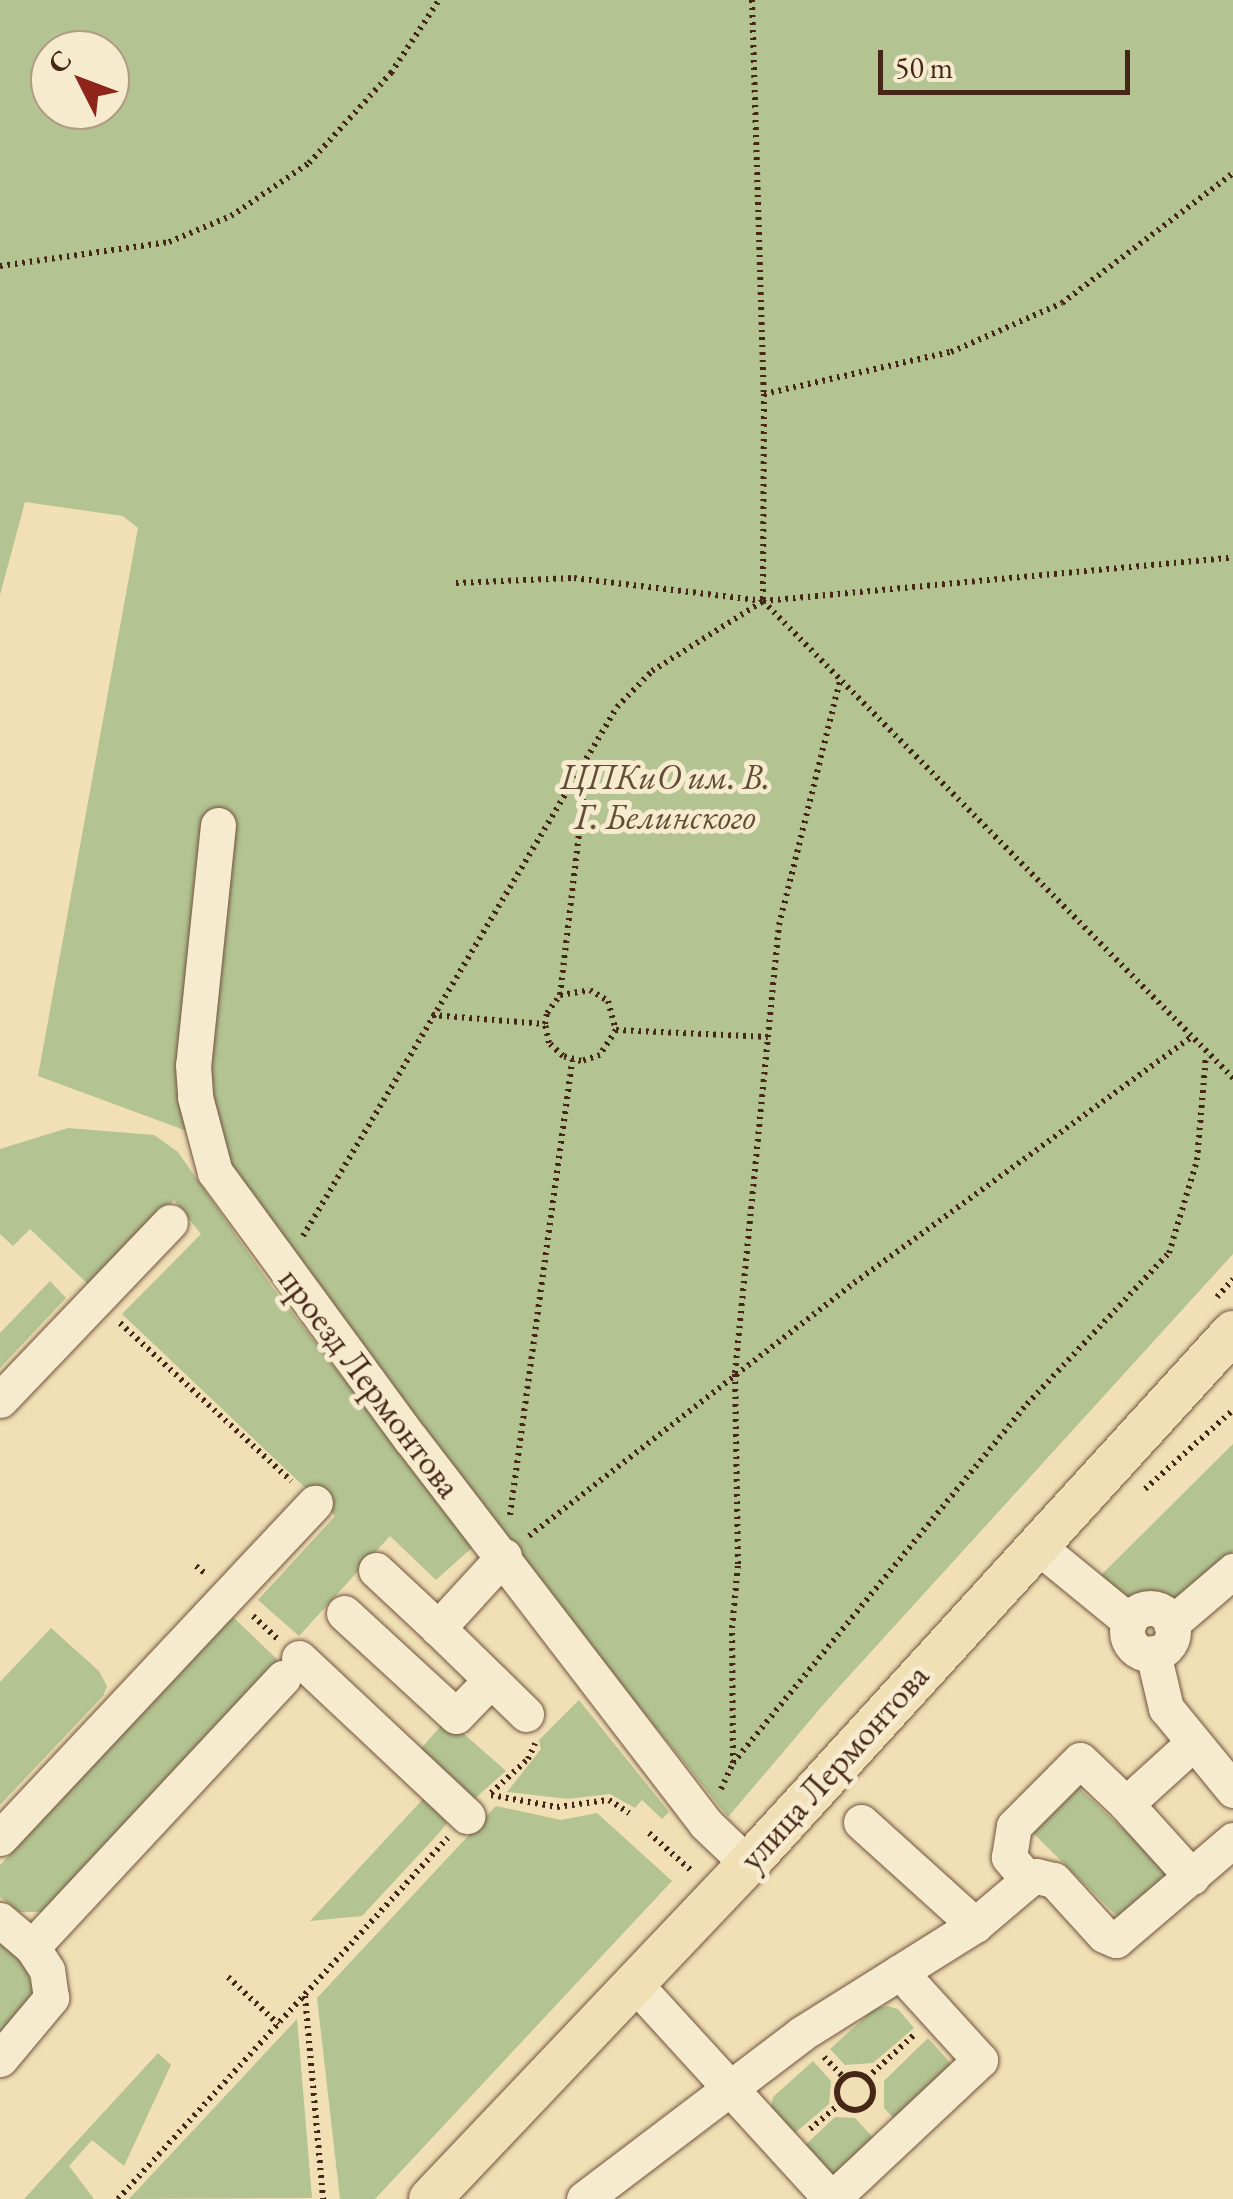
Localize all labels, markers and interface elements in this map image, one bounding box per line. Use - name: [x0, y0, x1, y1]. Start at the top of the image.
- north arrow: [30, 30, 130, 130]
- scale bar: [883, 30, 1136, 92]
- text: С: [39, 42, 79, 81]
- text: 50 m: [895, 48, 953, 87]
- park label: ЦПКиО им. В. Г. Белинского: [560, 756, 770, 838]
- street label: проезд Лермонтова: [270, 1260, 470, 1506]
- street label: улица Лермонтова: [730, 1655, 938, 1879]

